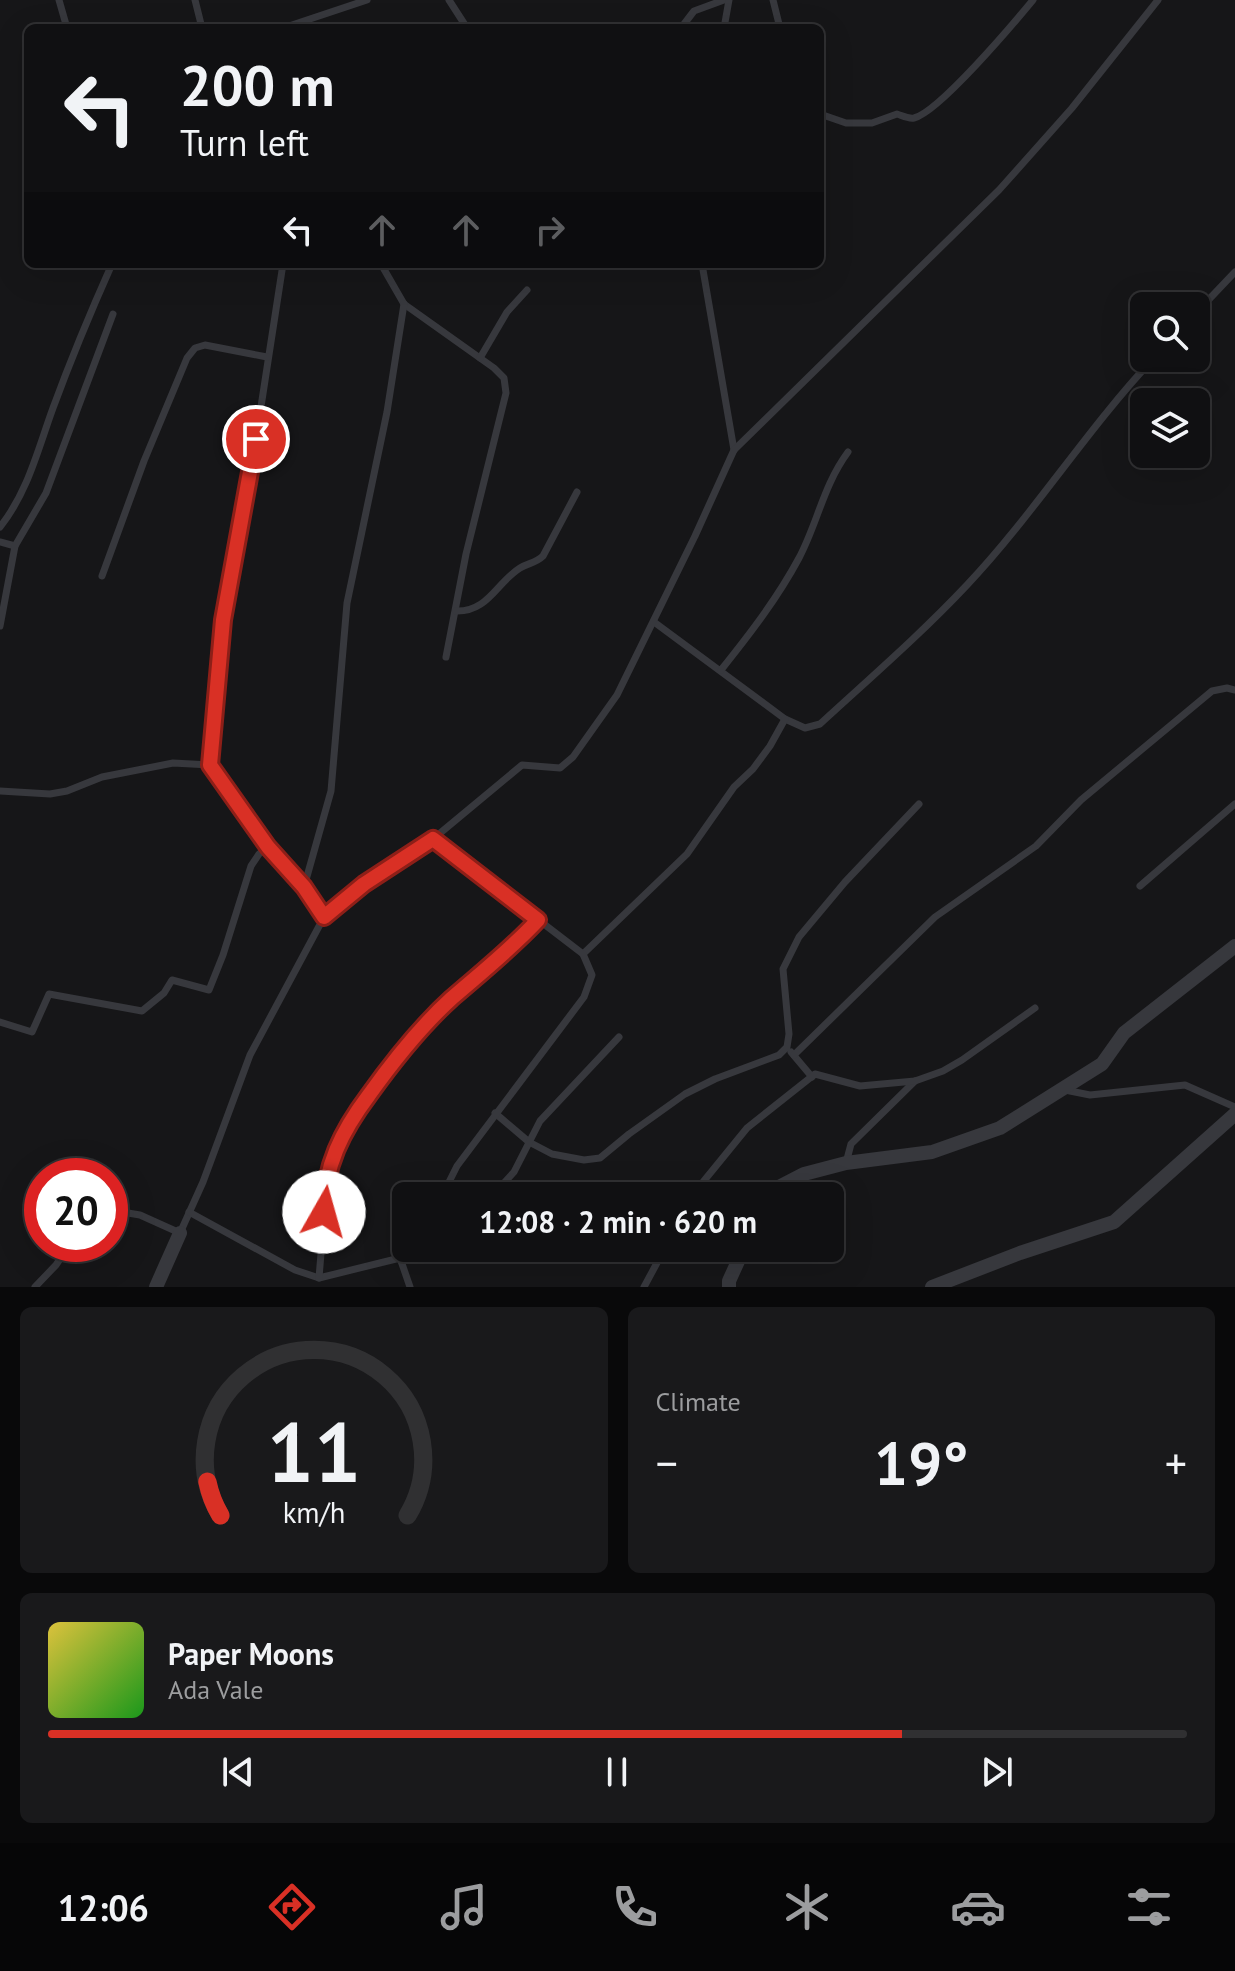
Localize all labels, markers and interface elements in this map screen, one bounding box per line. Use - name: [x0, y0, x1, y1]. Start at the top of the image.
- text: 200 m: [180, 49, 335, 121]
- icon: left: [48, 56, 152, 160]
- text: Turn left: [180, 119, 309, 166]
- icon: left: [276, 208, 320, 252]
- icon: ahead: [360, 208, 404, 252]
- icon: ahead: [444, 208, 488, 252]
- icon: right: [528, 208, 572, 252]
- map controls: [1130, 292, 1210, 468]
- button: search: [1130, 292, 1210, 372]
- button: layers: [1130, 388, 1210, 468]
- pin: [222, 405, 290, 473]
- icon: arrive: [234, 417, 278, 461]
- speed limit sign: 20: [24, 1158, 128, 1262]
- position arrow: [282, 1170, 366, 1254]
- text: 12:08 · 2 min · 620 m: [479, 1202, 757, 1241]
- text: Climate: [656, 1385, 741, 1418]
- text: 11: [267, 1397, 361, 1505]
- text: 19°: [874, 1424, 968, 1502]
- text: −: [656, 1434, 678, 1491]
- text: +: [1165, 1434, 1187, 1491]
- text: km/h: [282, 1494, 345, 1531]
- text: Paper Moons: [168, 1634, 334, 1673]
- text: Ada Vale: [168, 1673, 263, 1706]
- icon: previous: [216, 1750, 260, 1794]
- icon: pause: [595, 1750, 639, 1794]
- icon: next: [975, 1750, 1019, 1794]
- icon: directions: [264, 1879, 320, 1935]
- icon: music: [436, 1879, 492, 1935]
- icon: phone: [607, 1879, 663, 1935]
- icon: climate: [779, 1879, 835, 1935]
- icon: car: [950, 1879, 1006, 1935]
- icon: filters: [1121, 1879, 1177, 1935]
- text: 12:06: [58, 1884, 149, 1931]

